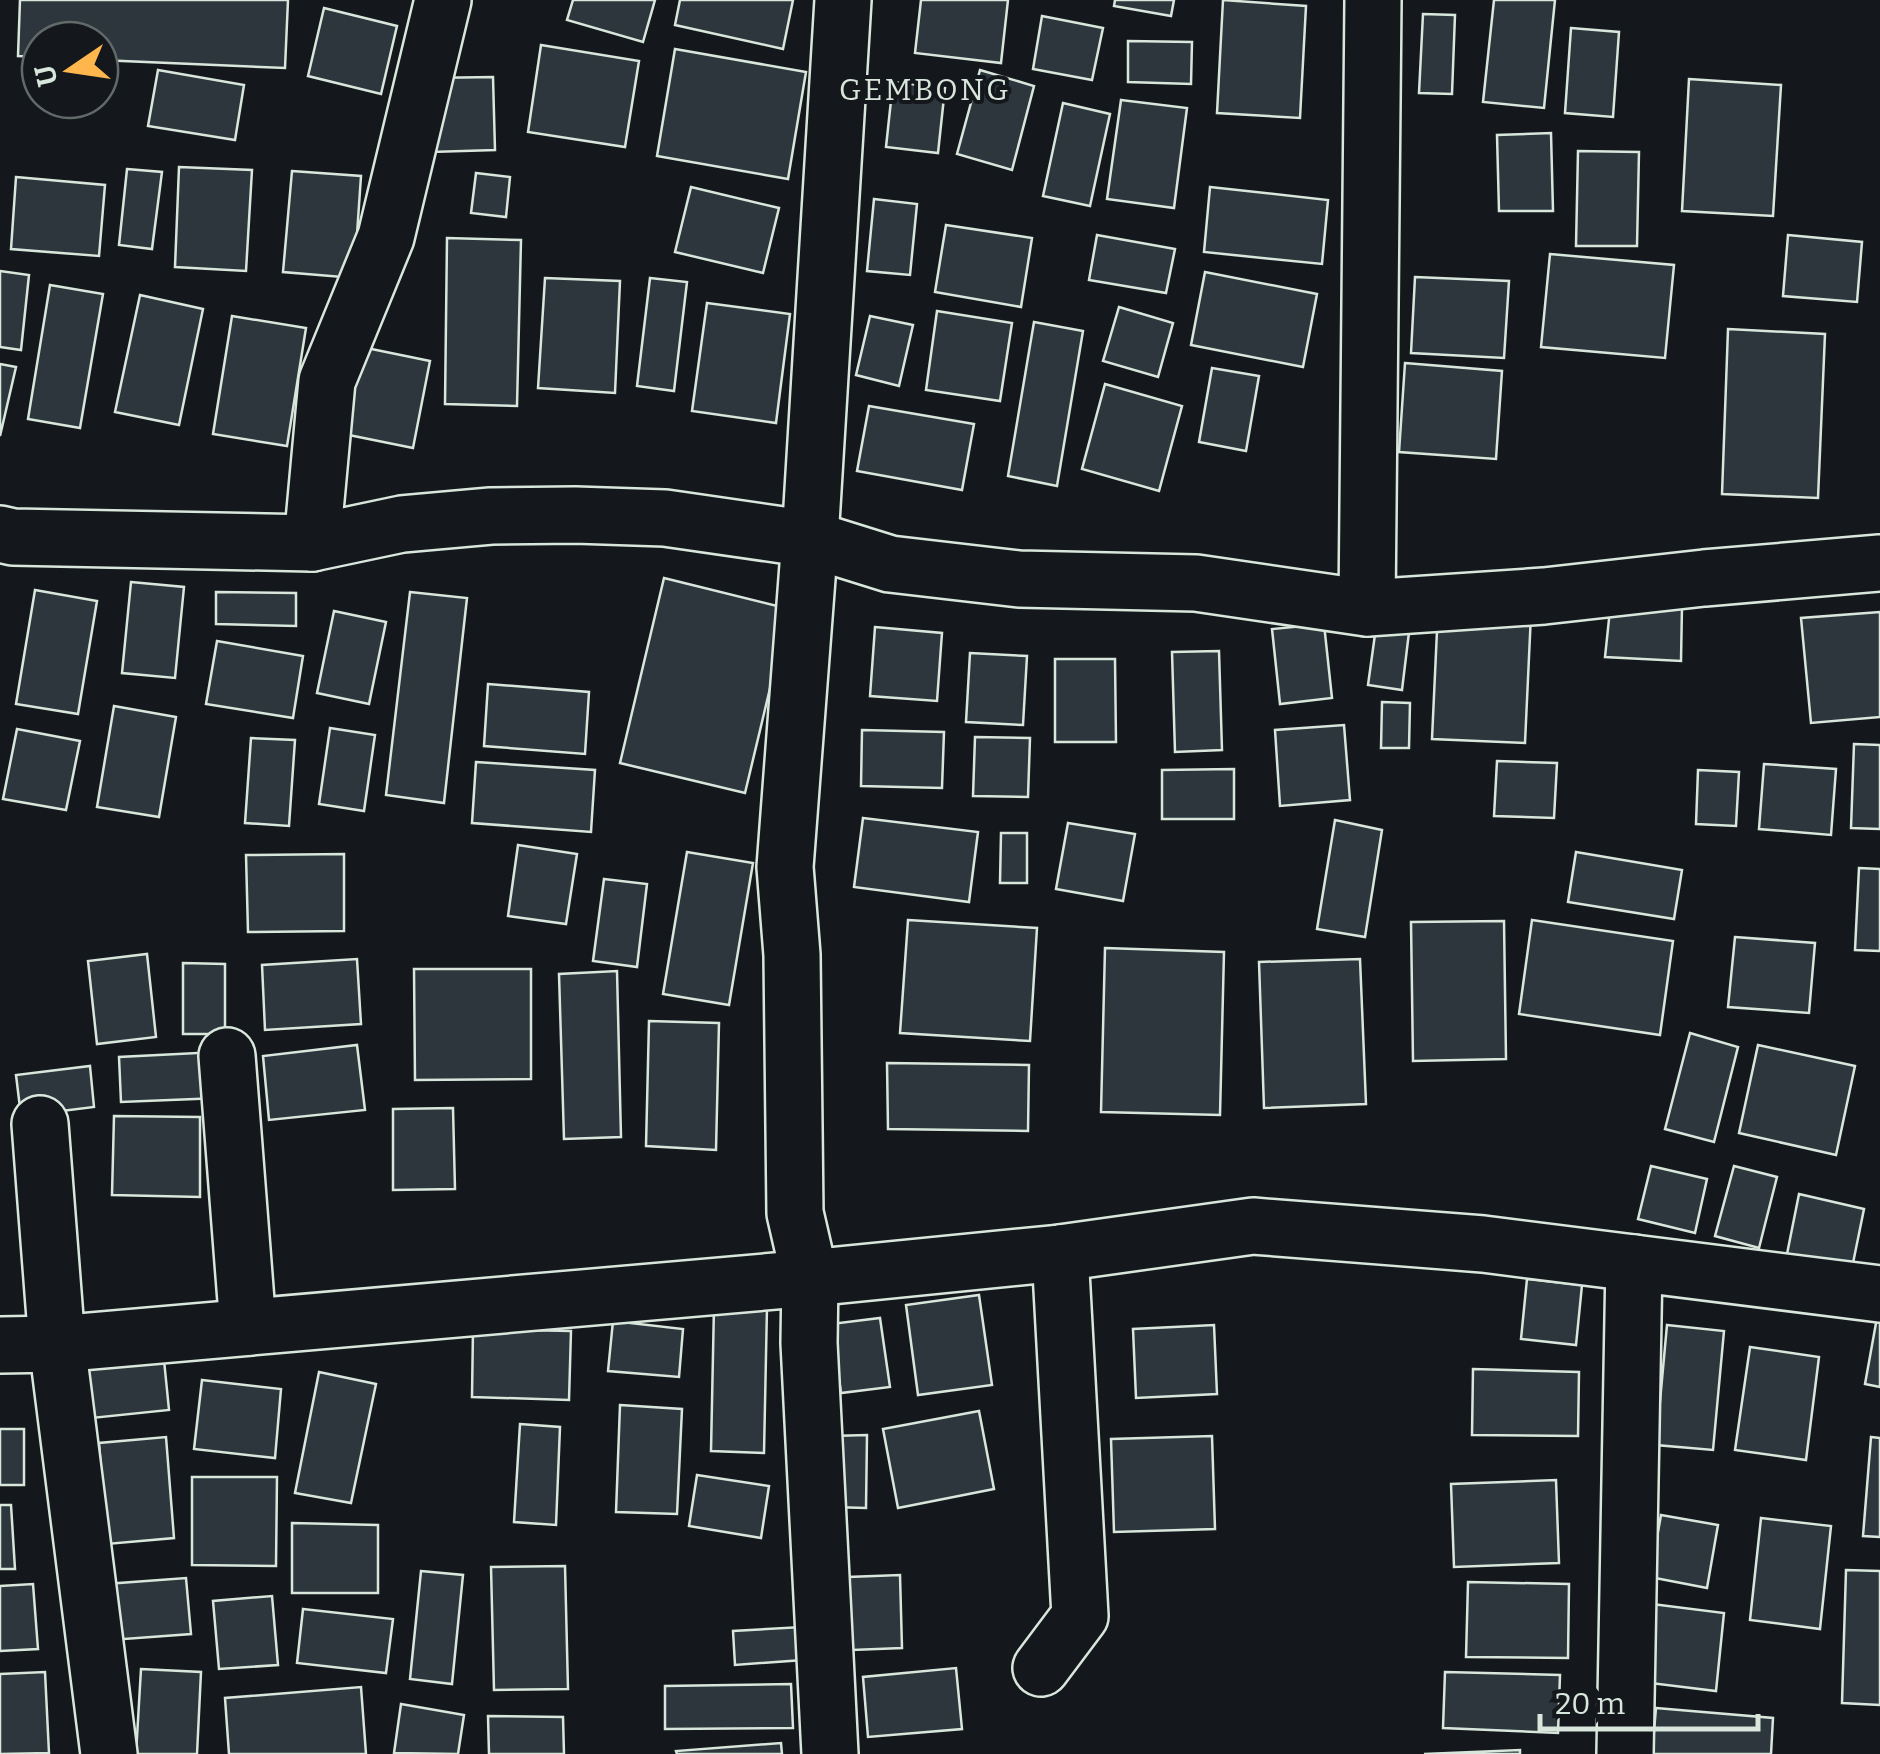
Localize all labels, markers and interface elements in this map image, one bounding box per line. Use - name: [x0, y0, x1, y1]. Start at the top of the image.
- north arrow: [20, 20, 120, 120]
- text: U: [28, 61, 65, 89]
- district label: GEMBONG: [839, 72, 1011, 108]
- scale bar: [1540, 1669, 1758, 1731]
- text: 20 m: [1555, 1686, 1626, 1722]

